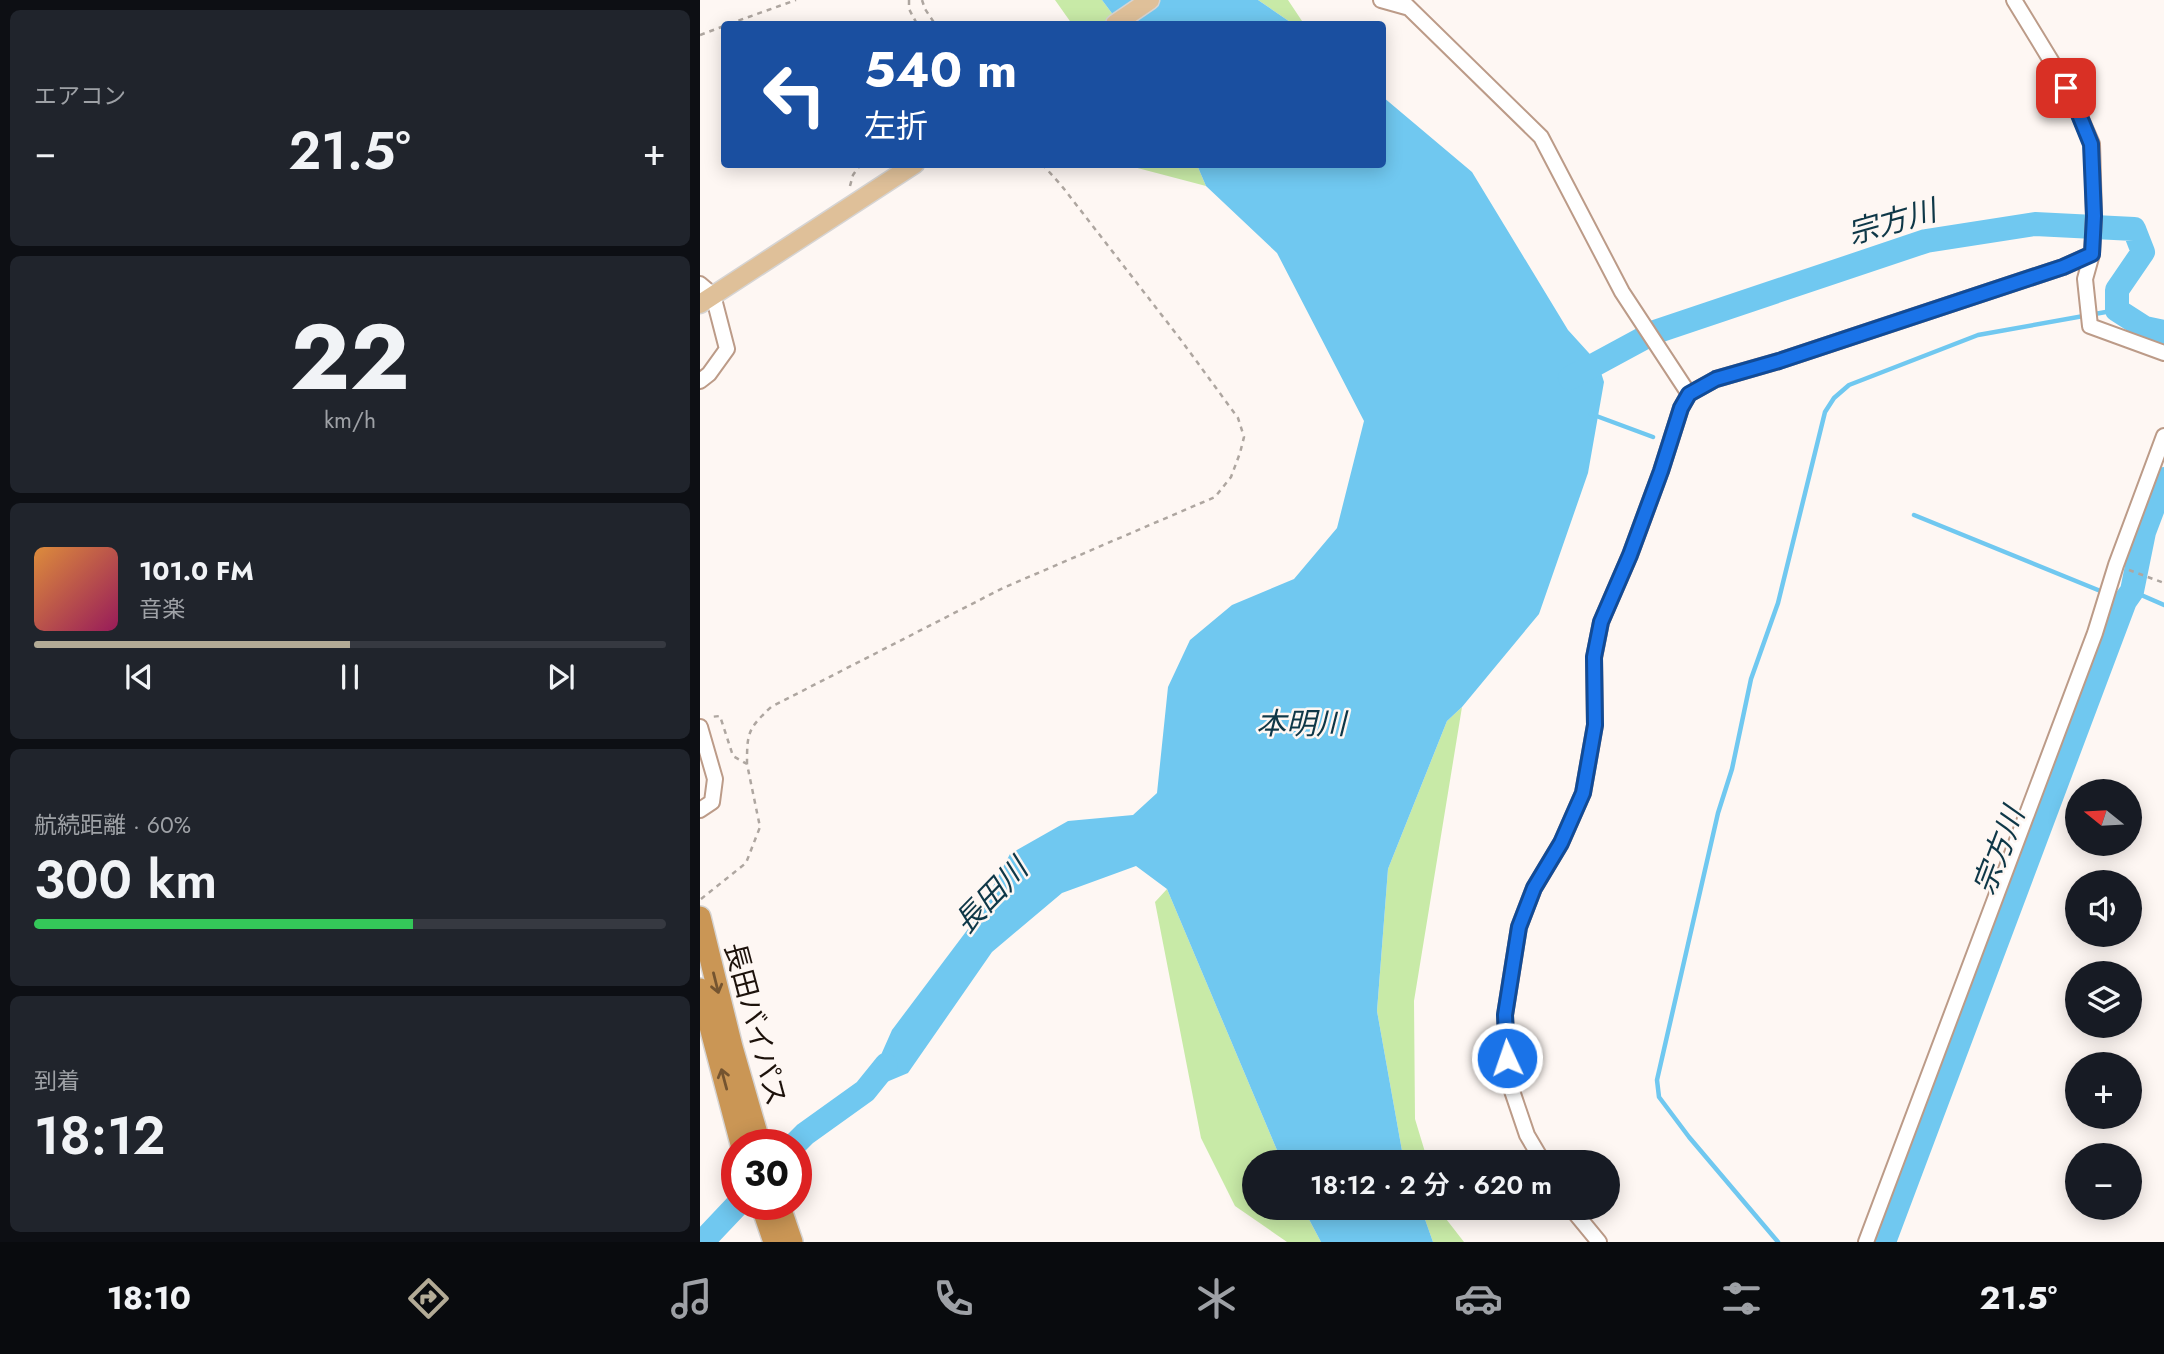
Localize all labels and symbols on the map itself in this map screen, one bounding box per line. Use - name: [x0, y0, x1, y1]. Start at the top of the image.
- pin: [2036, 58, 2096, 118]
- water label: 宗方川: [1843, 188, 1944, 255]
- water label: 本明川: [1256, 702, 1349, 745]
- north arrow: [2065, 779, 2142, 856]
- water label: 宗方川: [1962, 798, 2036, 901]
- water label: 長田川: [944, 846, 1039, 943]
- street label: 長田バイパス: [714, 938, 797, 1110]
- one-way arrow: [710, 971, 723, 994]
- position arrow: [1470, 1021, 1544, 1095]
- one-way arrow: [716, 1068, 729, 1090]
- speed limit sign: 30: [721, 1129, 812, 1220]

